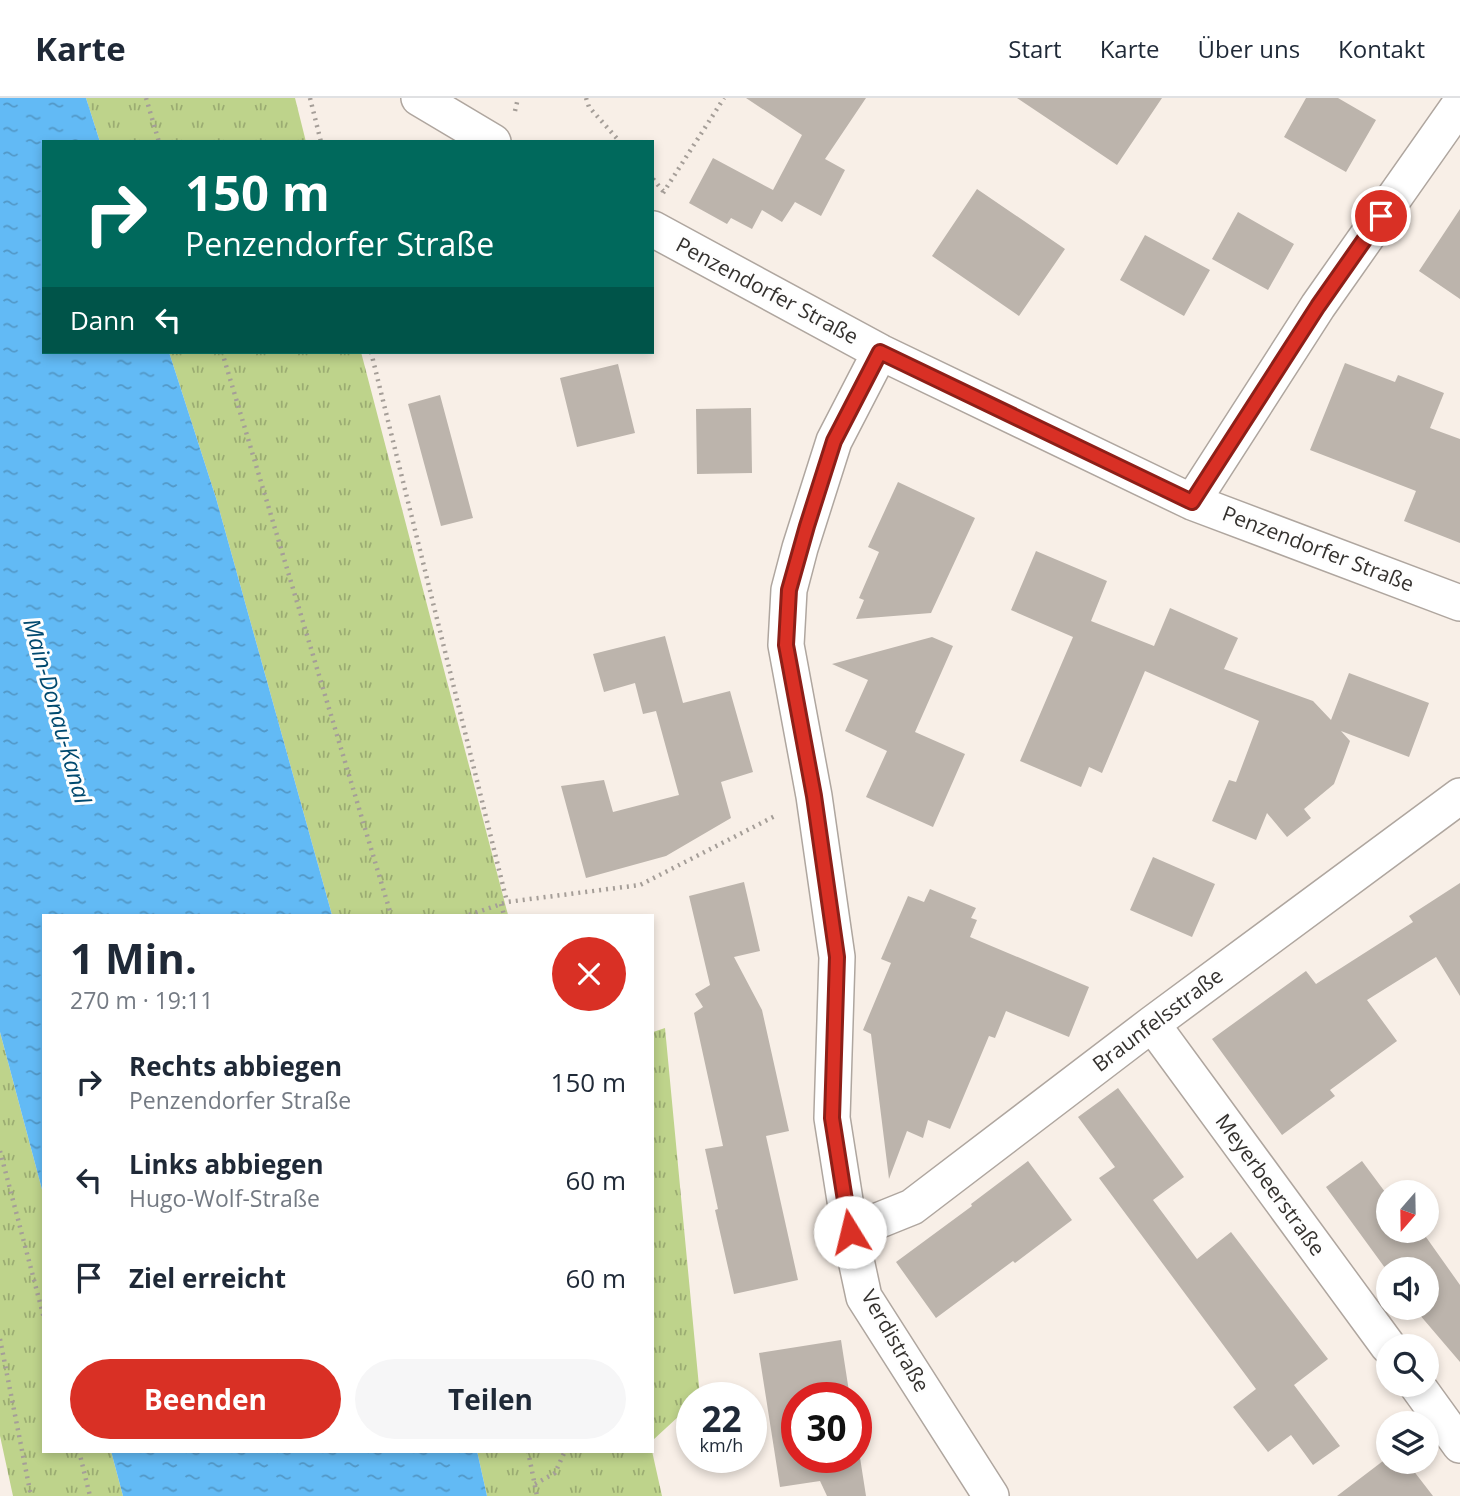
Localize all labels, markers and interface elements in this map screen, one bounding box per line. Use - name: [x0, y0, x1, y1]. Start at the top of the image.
- text: Karte: [35, 26, 126, 71]
- text: Start: [1008, 32, 1062, 65]
- text: Karte: [1100, 32, 1160, 65]
- text: Über uns: [1198, 32, 1300, 65]
- text: Kontakt: [1338, 32, 1425, 65]
- text: 150 m: [185, 159, 330, 225]
- icon: right: [70, 168, 161, 259]
- pin: [1351, 186, 1411, 246]
- icon: arrive: [1362, 197, 1400, 235]
- text: Penzendorfer Straße: [185, 222, 494, 265]
- street label: Penzendorfer Straße: [671, 230, 864, 350]
- icon: left: [149, 301, 187, 339]
- text: Dann: [70, 302, 135, 338]
- street label: Penzendorfer Straße: [1219, 499, 1418, 597]
- water label: Main-Donau-Kanal: [16, 614, 100, 808]
- text: 1 Min.: [70, 929, 197, 986]
- button: close: [552, 937, 626, 1011]
- street label: Braunfelsstraße: [1087, 961, 1228, 1077]
- text: 270 m · 19:11: [70, 984, 213, 1016]
- text: Rechts abbiegen: [129, 1048, 342, 1084]
- icon: right: [70, 1063, 108, 1101]
- text: 150 m: [551, 1064, 626, 1100]
- text: Penzendorfer Straße: [129, 1084, 351, 1116]
- street label: Meyerbeerstraße: [1210, 1108, 1332, 1261]
- text: Links abbiegen: [129, 1146, 324, 1182]
- icon: left: [70, 1161, 108, 1199]
- text: 60 m: [565, 1162, 626, 1198]
- north arrow: [1376, 1180, 1438, 1242]
- map controls: [1376, 1180, 1439, 1474]
- text: Hugo-Wolf-Straße: [129, 1182, 320, 1214]
- position arrow: [813, 1195, 887, 1269]
- button: sound: [1376, 1257, 1439, 1320]
- icon: arrive: [70, 1259, 108, 1297]
- text: Ziel erreicht: [129, 1260, 286, 1296]
- text: 60 m: [565, 1260, 626, 1296]
- street label: Verdistraße: [855, 1284, 936, 1397]
- button: search: [1376, 1334, 1439, 1397]
- button: Beenden: [70, 1359, 341, 1439]
- button: Teilen: [355, 1359, 626, 1439]
- speed limit sign: 30: [781, 1382, 872, 1473]
- text: 22: [701, 1395, 742, 1442]
- button: layers: [1376, 1411, 1439, 1474]
- text: km/h: [700, 1433, 743, 1457]

